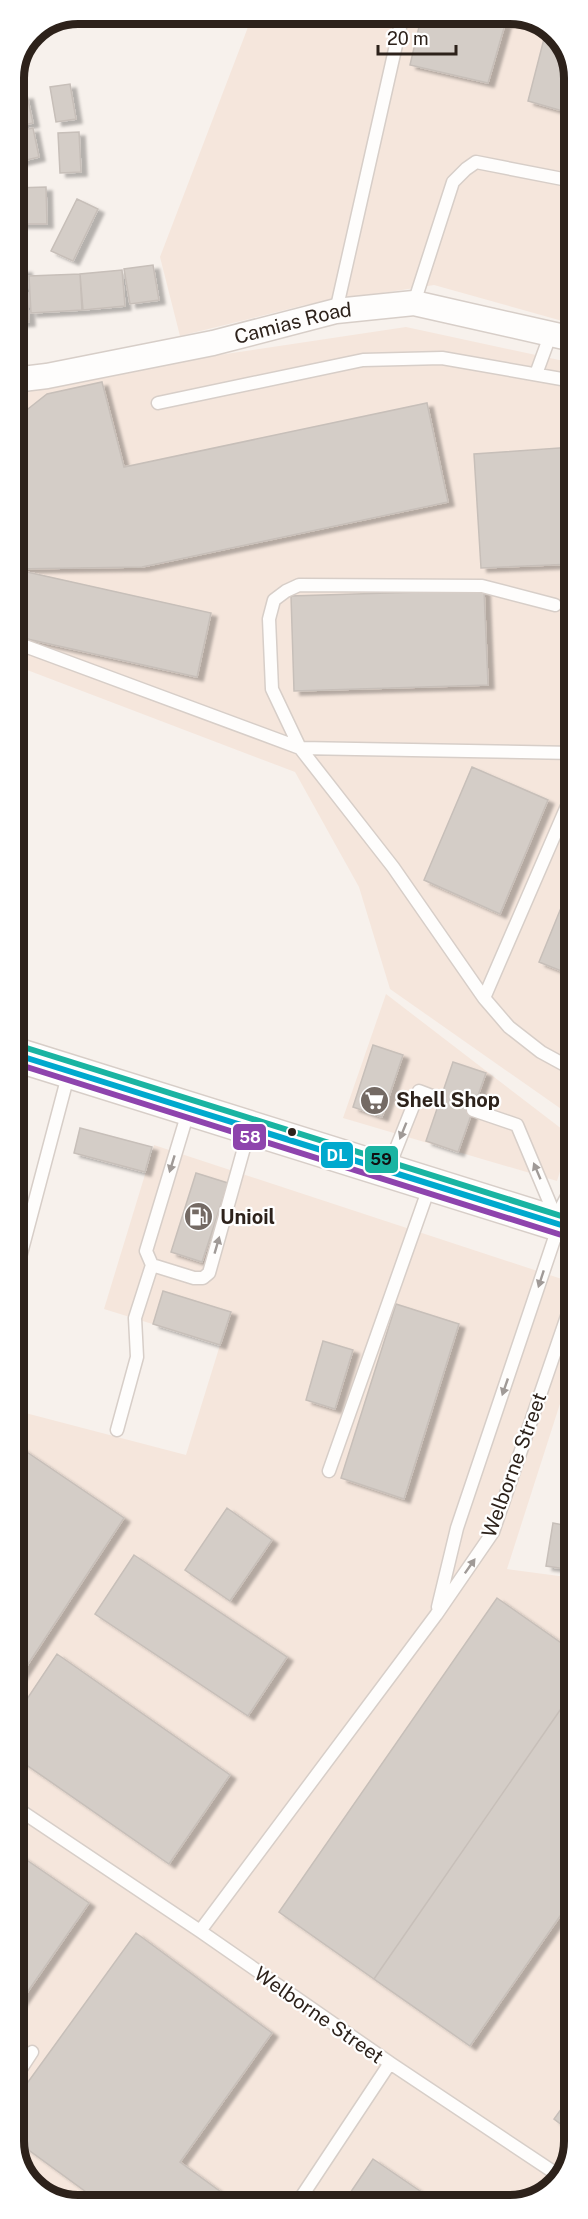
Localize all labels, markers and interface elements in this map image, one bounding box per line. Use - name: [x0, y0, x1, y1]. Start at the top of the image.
- scale bar: [378, 18, 456, 56]
- text: 20 m: [387, 28, 429, 49]
- street label: Camias Road: [232, 297, 353, 349]
- supermarket icon: Shell Shop: [359, 1084, 391, 1116]
- place label: Shell Shop: [396, 1088, 500, 1112]
- one-way arrow: [398, 1122, 408, 1140]
- line badge: 58: [232, 1123, 267, 1151]
- unlabelled marker: [286, 1126, 298, 1138]
- text: 58: [239, 1128, 261, 1147]
- line badge: DL: [320, 1141, 354, 1169]
- line badge: 59: [364, 1145, 399, 1174]
- text: DL: [327, 1146, 347, 1165]
- text: 59: [370, 1150, 392, 1169]
- one-way arrow: [167, 1155, 176, 1173]
- one-way arrow: [532, 1162, 541, 1180]
- fuel station icon: Unioil: [183, 1201, 215, 1233]
- place label: Unioil: [220, 1205, 275, 1229]
- one-way arrow: [212, 1236, 222, 1255]
- one-way arrow: [536, 1270, 546, 1288]
- one-way arrow: [499, 1378, 509, 1396]
- street label: Welborne Street: [477, 1389, 551, 1541]
- one-way arrow: [464, 1559, 476, 1575]
- street label: Welborne Street: [250, 1961, 388, 2069]

